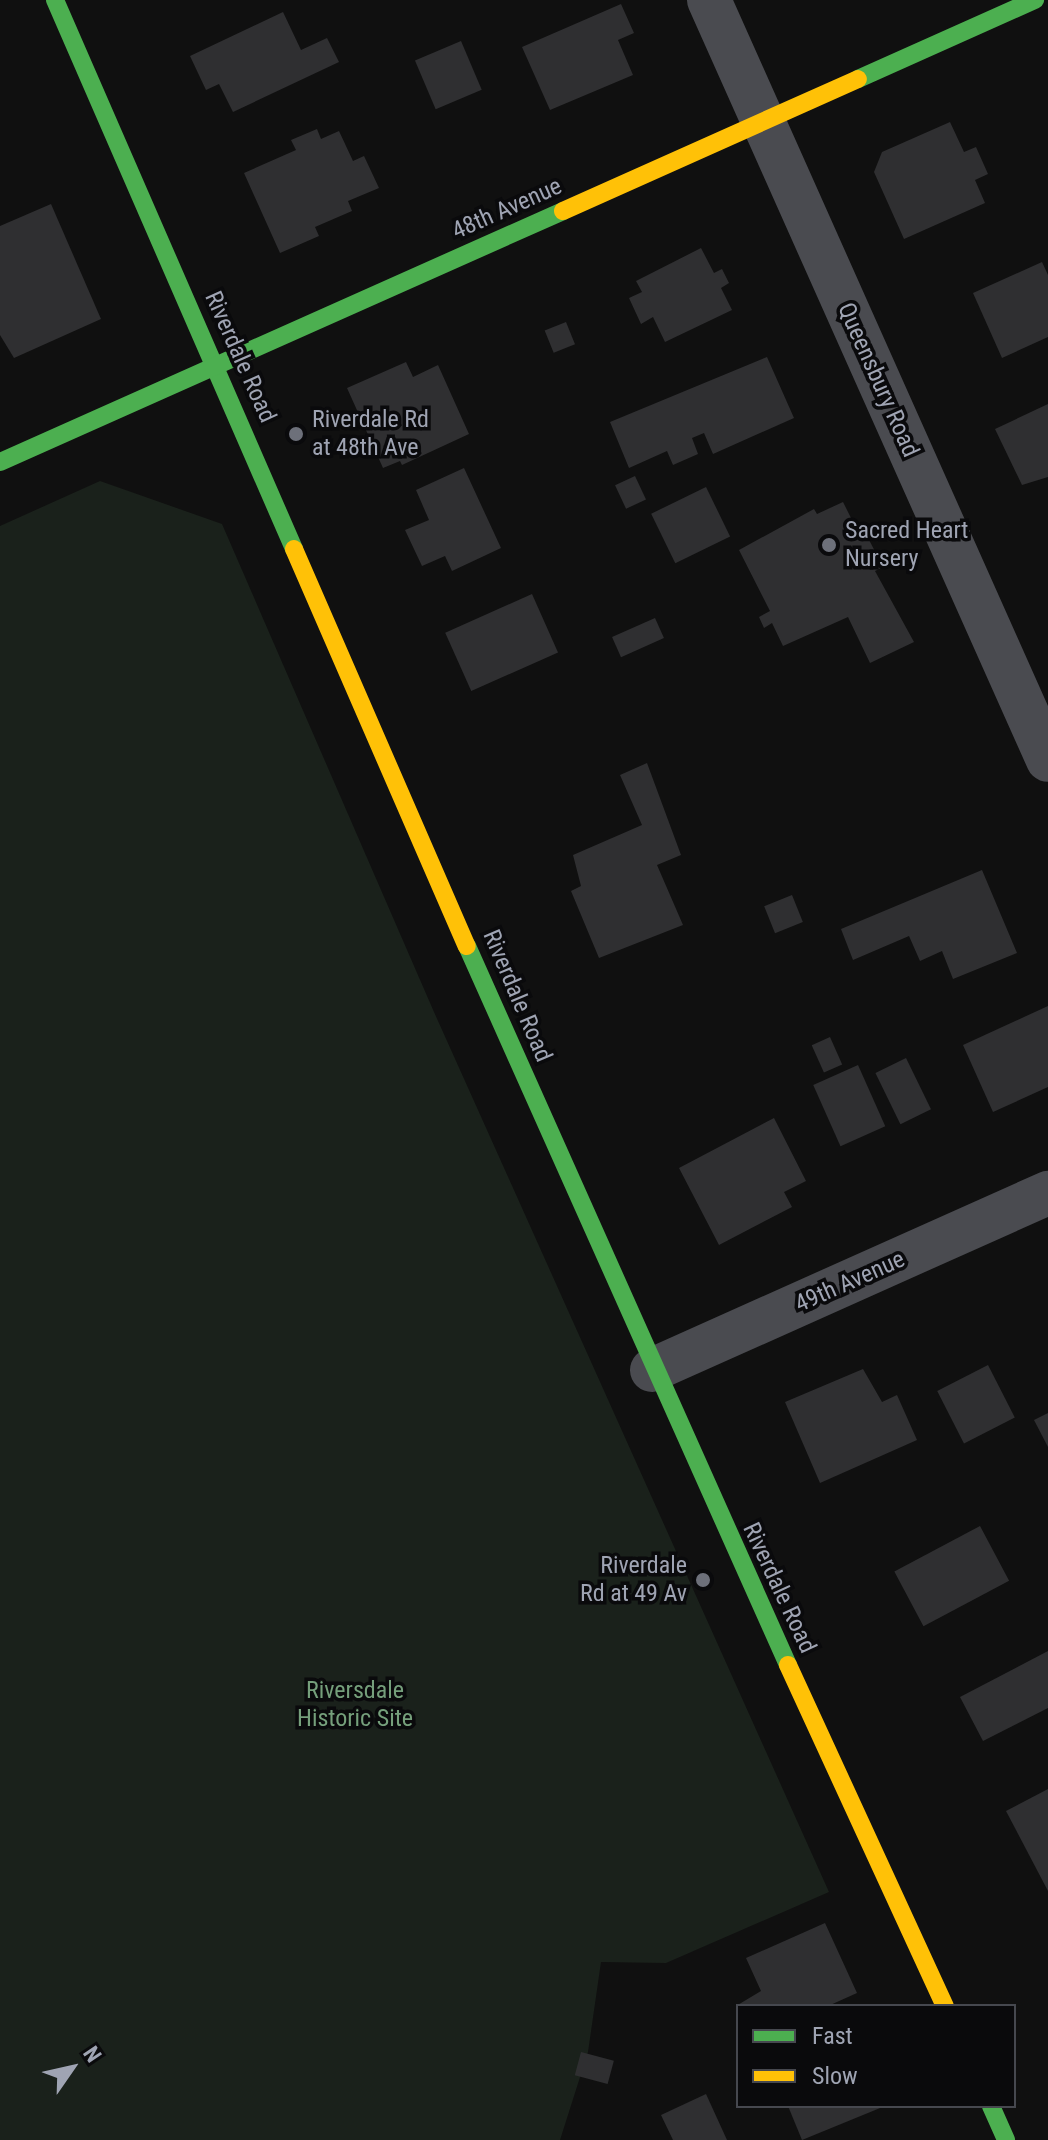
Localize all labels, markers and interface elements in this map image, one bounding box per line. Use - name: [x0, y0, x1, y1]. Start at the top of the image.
- street label: 48th Avenue: [448, 172, 566, 246]
- street label: Riverdale Road: [198, 287, 282, 427]
- street label: Queensbury Road: [831, 298, 925, 462]
- place label: Riverdale Rd at 48th Ave: [312, 406, 429, 462]
- marker: Riverdale Rd at 48th Ave: [287, 425, 305, 443]
- place label: Sacred Heart Nursery: [845, 517, 968, 573]
- marker: Sacred Heart Nursery: [820, 536, 838, 554]
- street label: Riverdale Road: [476, 926, 558, 1066]
- street label: 49th Avenue: [791, 1245, 909, 1319]
- street label: Riverdale Road: [736, 1518, 822, 1658]
- place label: Riverdale Rd at 49 Av: [580, 1552, 687, 1608]
- marker: Riverdale Rd at 49 Av: [694, 1571, 712, 1589]
- park label: Riversdale Historic Site: [297, 1677, 413, 1733]
- legend: [736, 2004, 1016, 2108]
- text: Fast: [812, 2022, 853, 2050]
- north arrow: [32, 2028, 112, 2108]
- text: N: [78, 2042, 106, 2067]
- text: Slow: [812, 2062, 858, 2090]

